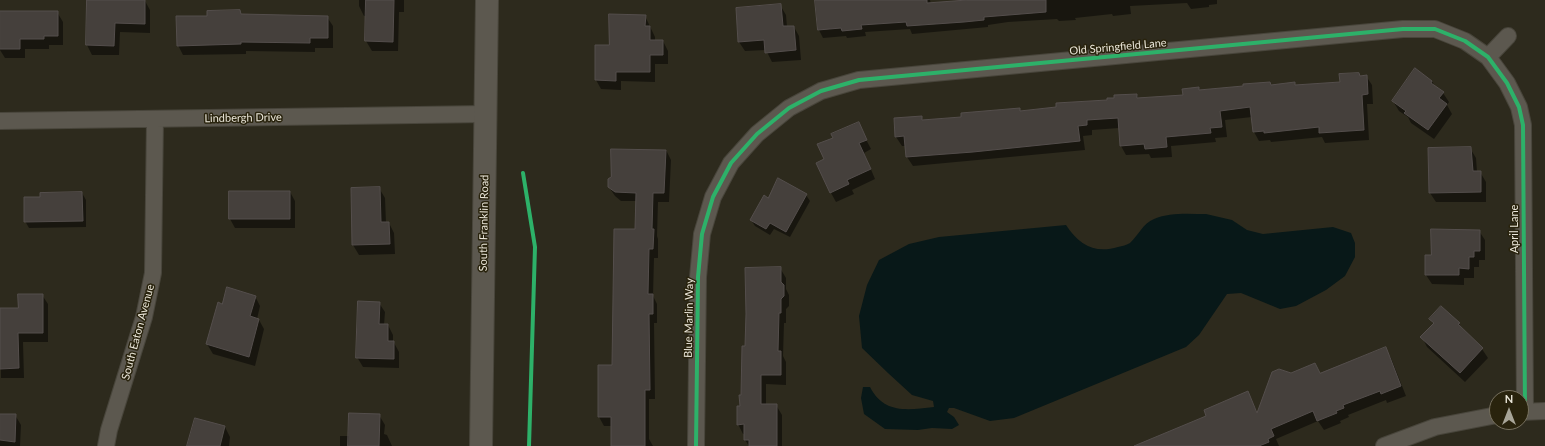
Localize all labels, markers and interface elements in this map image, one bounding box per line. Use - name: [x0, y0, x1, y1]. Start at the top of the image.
- street label: Old Springfield Lane: [1069, 36, 1167, 58]
- street label: Lindbergh Drive: [204, 111, 282, 125]
- street label: South Franklin Road: [477, 175, 491, 271]
- street label: April Lane: [1507, 205, 1521, 253]
- street label: Blue Marlin Way: [682, 278, 696, 358]
- street label: South Eaton Avenue: [119, 283, 157, 381]
- north arrow: [1489, 390, 1529, 430]
- text: N: [1505, 392, 1513, 405]

